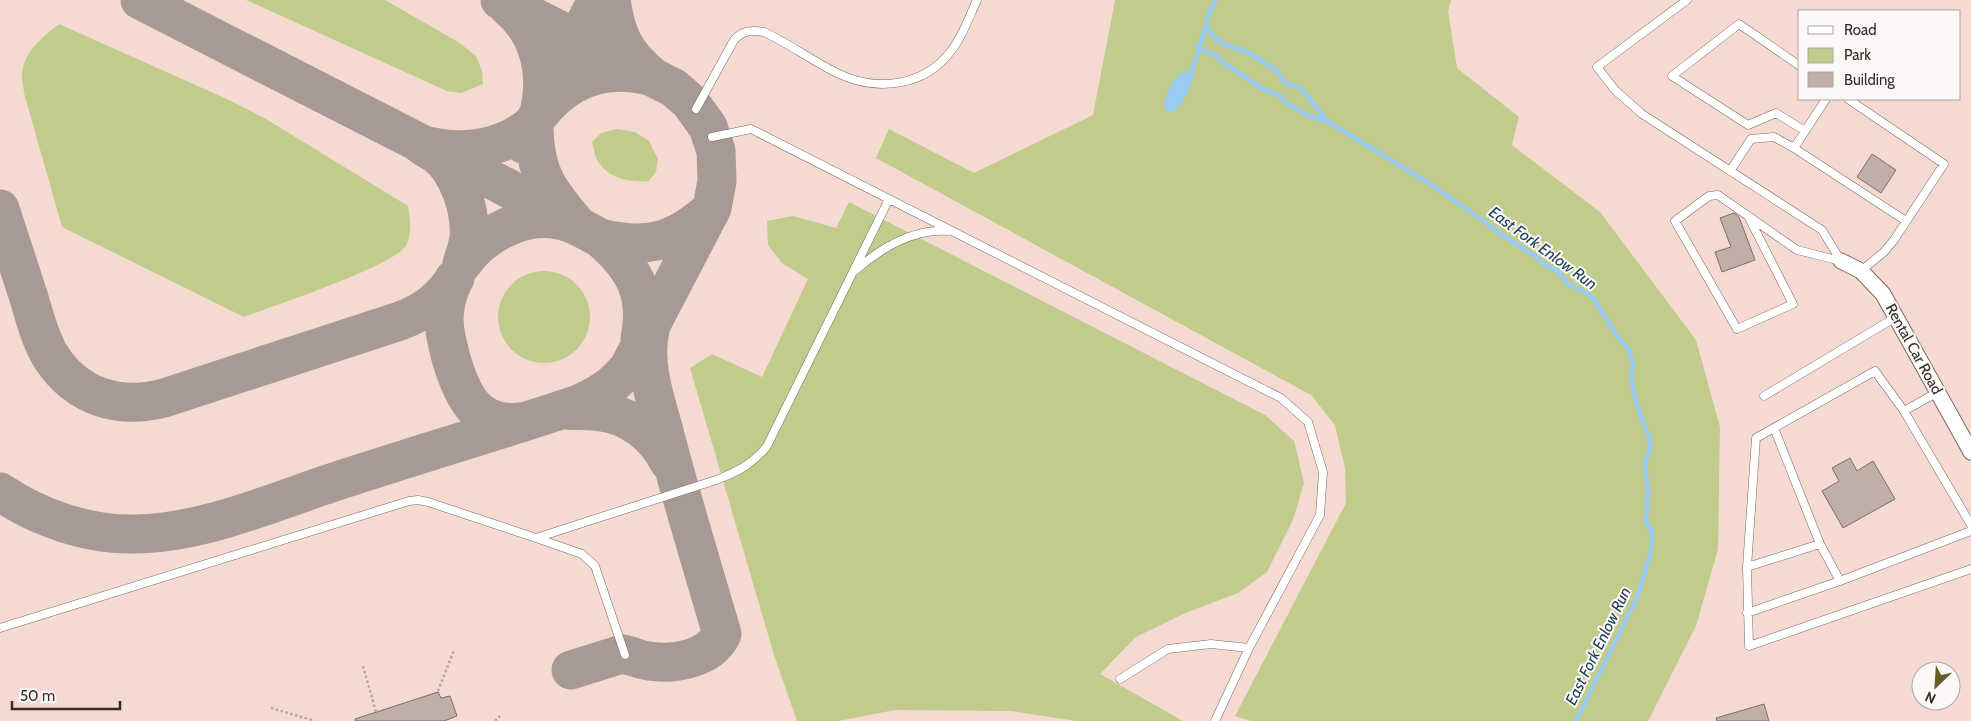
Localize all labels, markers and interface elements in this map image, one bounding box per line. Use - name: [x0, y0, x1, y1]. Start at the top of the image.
- legend: [1798, 10, 1961, 100]
- text: Road: [1844, 21, 1877, 39]
- text: Park: [1844, 46, 1871, 64]
- text: Building: [1844, 71, 1895, 89]
- water label: East Fork Enlow Run: [1485, 202, 1601, 294]
- street label: Rental Car Road: [1882, 300, 1946, 398]
- water label: East Fork Enlow Run: [1561, 584, 1635, 708]
- north arrow: [1911, 661, 1961, 711]
- scale bar: [12, 678, 120, 710]
- text: 50 m: [20, 687, 55, 705]
- text: N: [1922, 688, 1939, 708]

